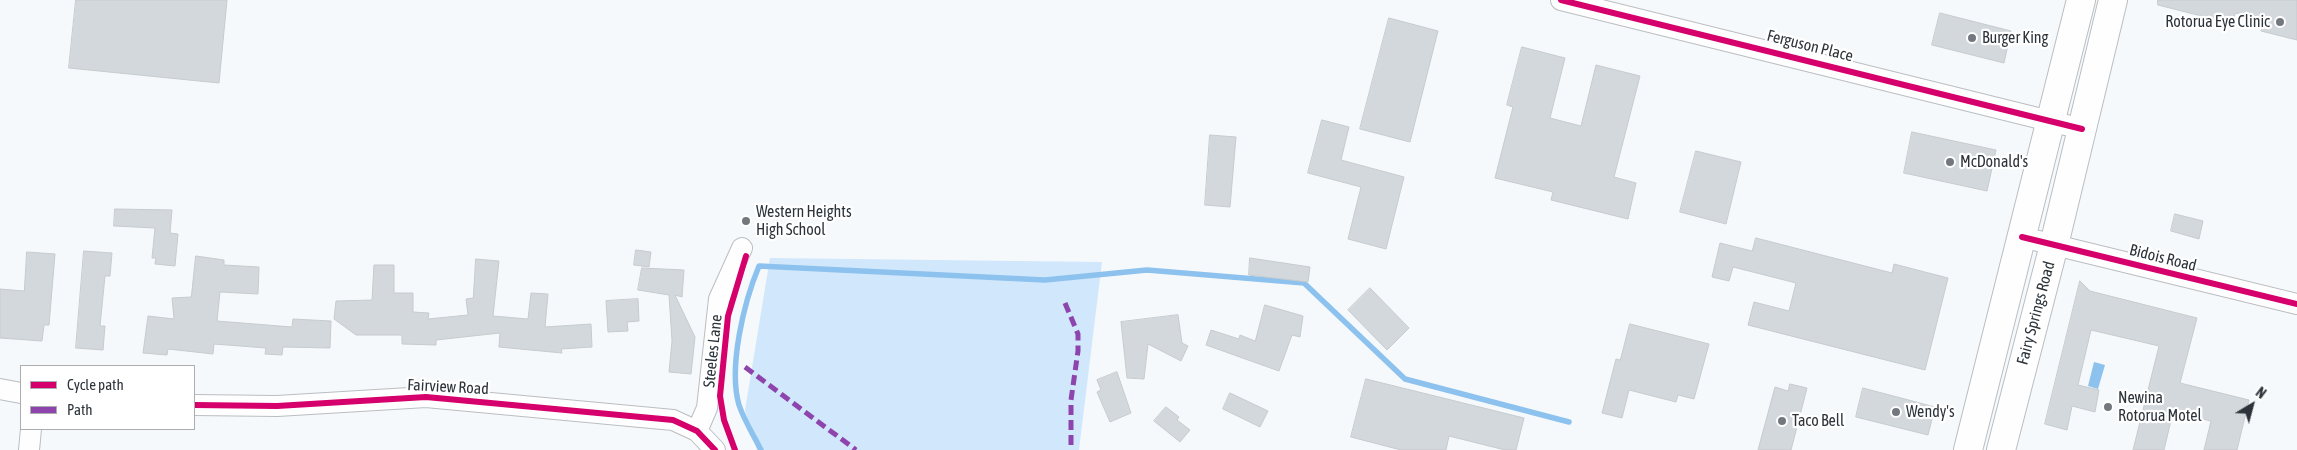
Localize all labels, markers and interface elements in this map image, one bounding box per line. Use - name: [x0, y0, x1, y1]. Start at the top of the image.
- place label: Rotorua Eye Clinic: [2165, 12, 2270, 32]
- marker: Rotorua Eye Clinic: [2274, 16, 2286, 28]
- street label: Ferguson Place: [1765, 26, 1855, 66]
- place label: Burger King: [1982, 28, 2048, 48]
- marker: Burger King: [1966, 32, 1978, 44]
- place label: McDonald's: [1960, 152, 2028, 172]
- marker: McDonald's: [1944, 156, 1956, 168]
- place label: Western Heights High School: [756, 202, 852, 240]
- marker: Western Heights High School: [740, 215, 752, 227]
- street label: Bidois Road: [2127, 240, 2199, 276]
- street label: Fairy Springs Road: [2013, 259, 2059, 367]
- street label: Steeles Lane: [700, 313, 726, 389]
- legend: [20, 365, 195, 430]
- street label: Fairview Road: [407, 375, 489, 399]
- text: Cycle path: [67, 376, 124, 393]
- north arrow: [2227, 380, 2277, 430]
- text: N: [2253, 384, 2269, 402]
- place label: Newina Rotorua Motel: [2118, 388, 2202, 426]
- text: Path: [67, 401, 93, 418]
- marker: Newina Rotorua Motel: [2102, 401, 2114, 413]
- place label: Wendy's: [1906, 402, 1955, 422]
- marker: Wendy's: [1890, 406, 1902, 418]
- place label: Taco Bell: [1792, 411, 1844, 431]
- marker: Taco Bell: [1776, 415, 1788, 427]

